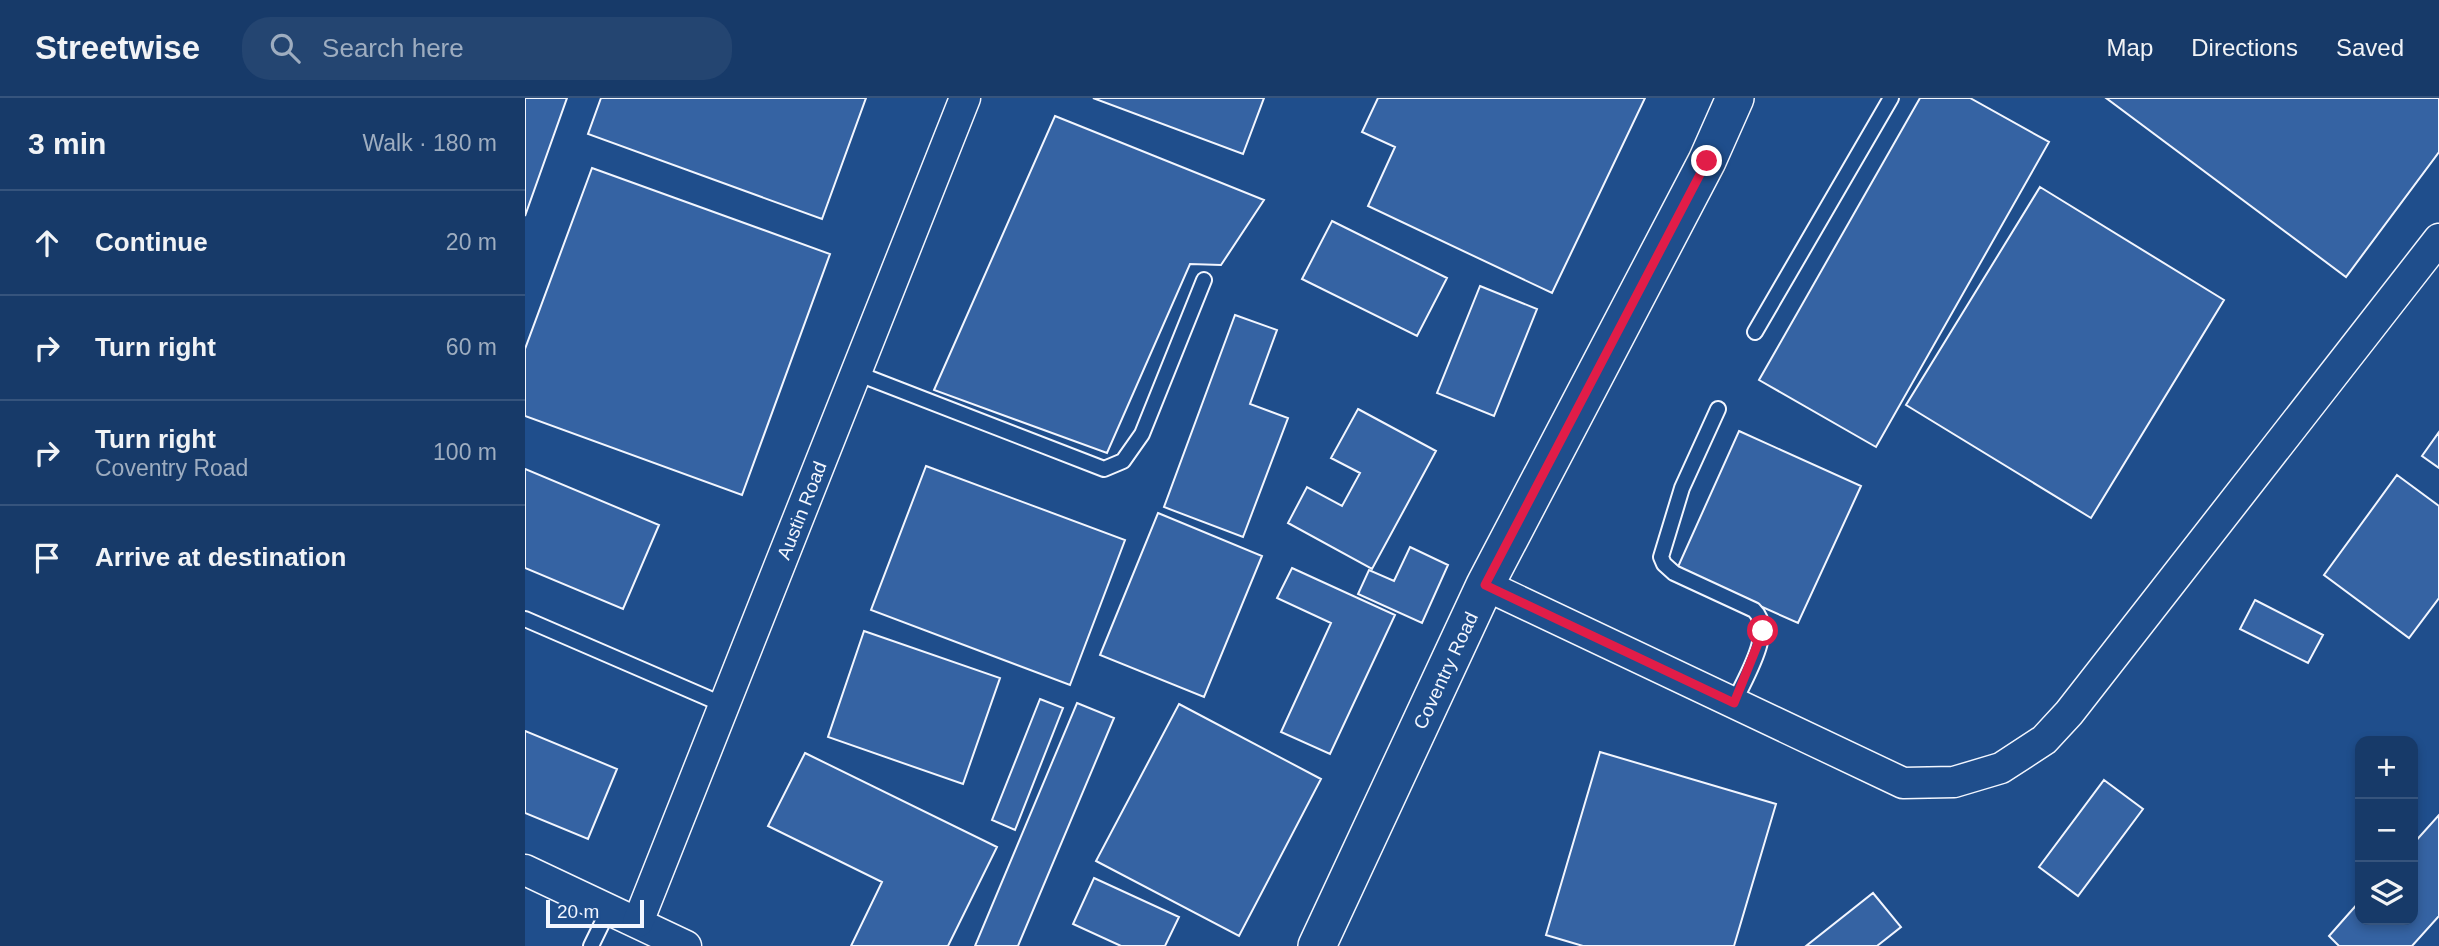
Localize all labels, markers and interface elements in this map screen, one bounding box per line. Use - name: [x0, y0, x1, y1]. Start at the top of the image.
- search box: [242, 17, 732, 80]
- text: Streetwise: [35, 29, 200, 66]
- icon: search: [266, 29, 304, 67]
- text: Search here: [322, 33, 464, 63]
- text: Map: [2107, 34, 2153, 61]
- text: Directions: [2191, 34, 2298, 61]
- text: Saved: [2336, 34, 2404, 61]
- text: 3 min: [28, 127, 106, 160]
- text: Walk · 180 m: [362, 130, 497, 156]
- route end: [1691, 145, 1722, 176]
- icon: ahead: [28, 224, 66, 262]
- text: Continue: [95, 227, 208, 257]
- text: 20 m: [446, 229, 497, 255]
- icon: right: [28, 329, 66, 367]
- text: Turn right: [95, 332, 216, 362]
- text: 60 m: [446, 334, 497, 360]
- text: Turn right: [95, 424, 216, 454]
- icon: right: [28, 434, 66, 472]
- text: 100 m: [433, 439, 497, 465]
- text: Coventry Road: [95, 455, 248, 481]
- street label: Austin Road: [773, 458, 830, 562]
- icon: arrive: [28, 539, 66, 577]
- text: Arrive at destination: [95, 542, 346, 572]
- street label: Coventry Road: [1409, 608, 1482, 732]
- route start: [1747, 615, 1778, 646]
- map controls: [2355, 736, 2418, 925]
- button: +: [2355, 736, 2418, 799]
- button: −: [2355, 799, 2418, 862]
- button: layers: [2355, 862, 2418, 925]
- scale bar: [546, 897, 644, 929]
- text: 20 m: [557, 901, 599, 922]

